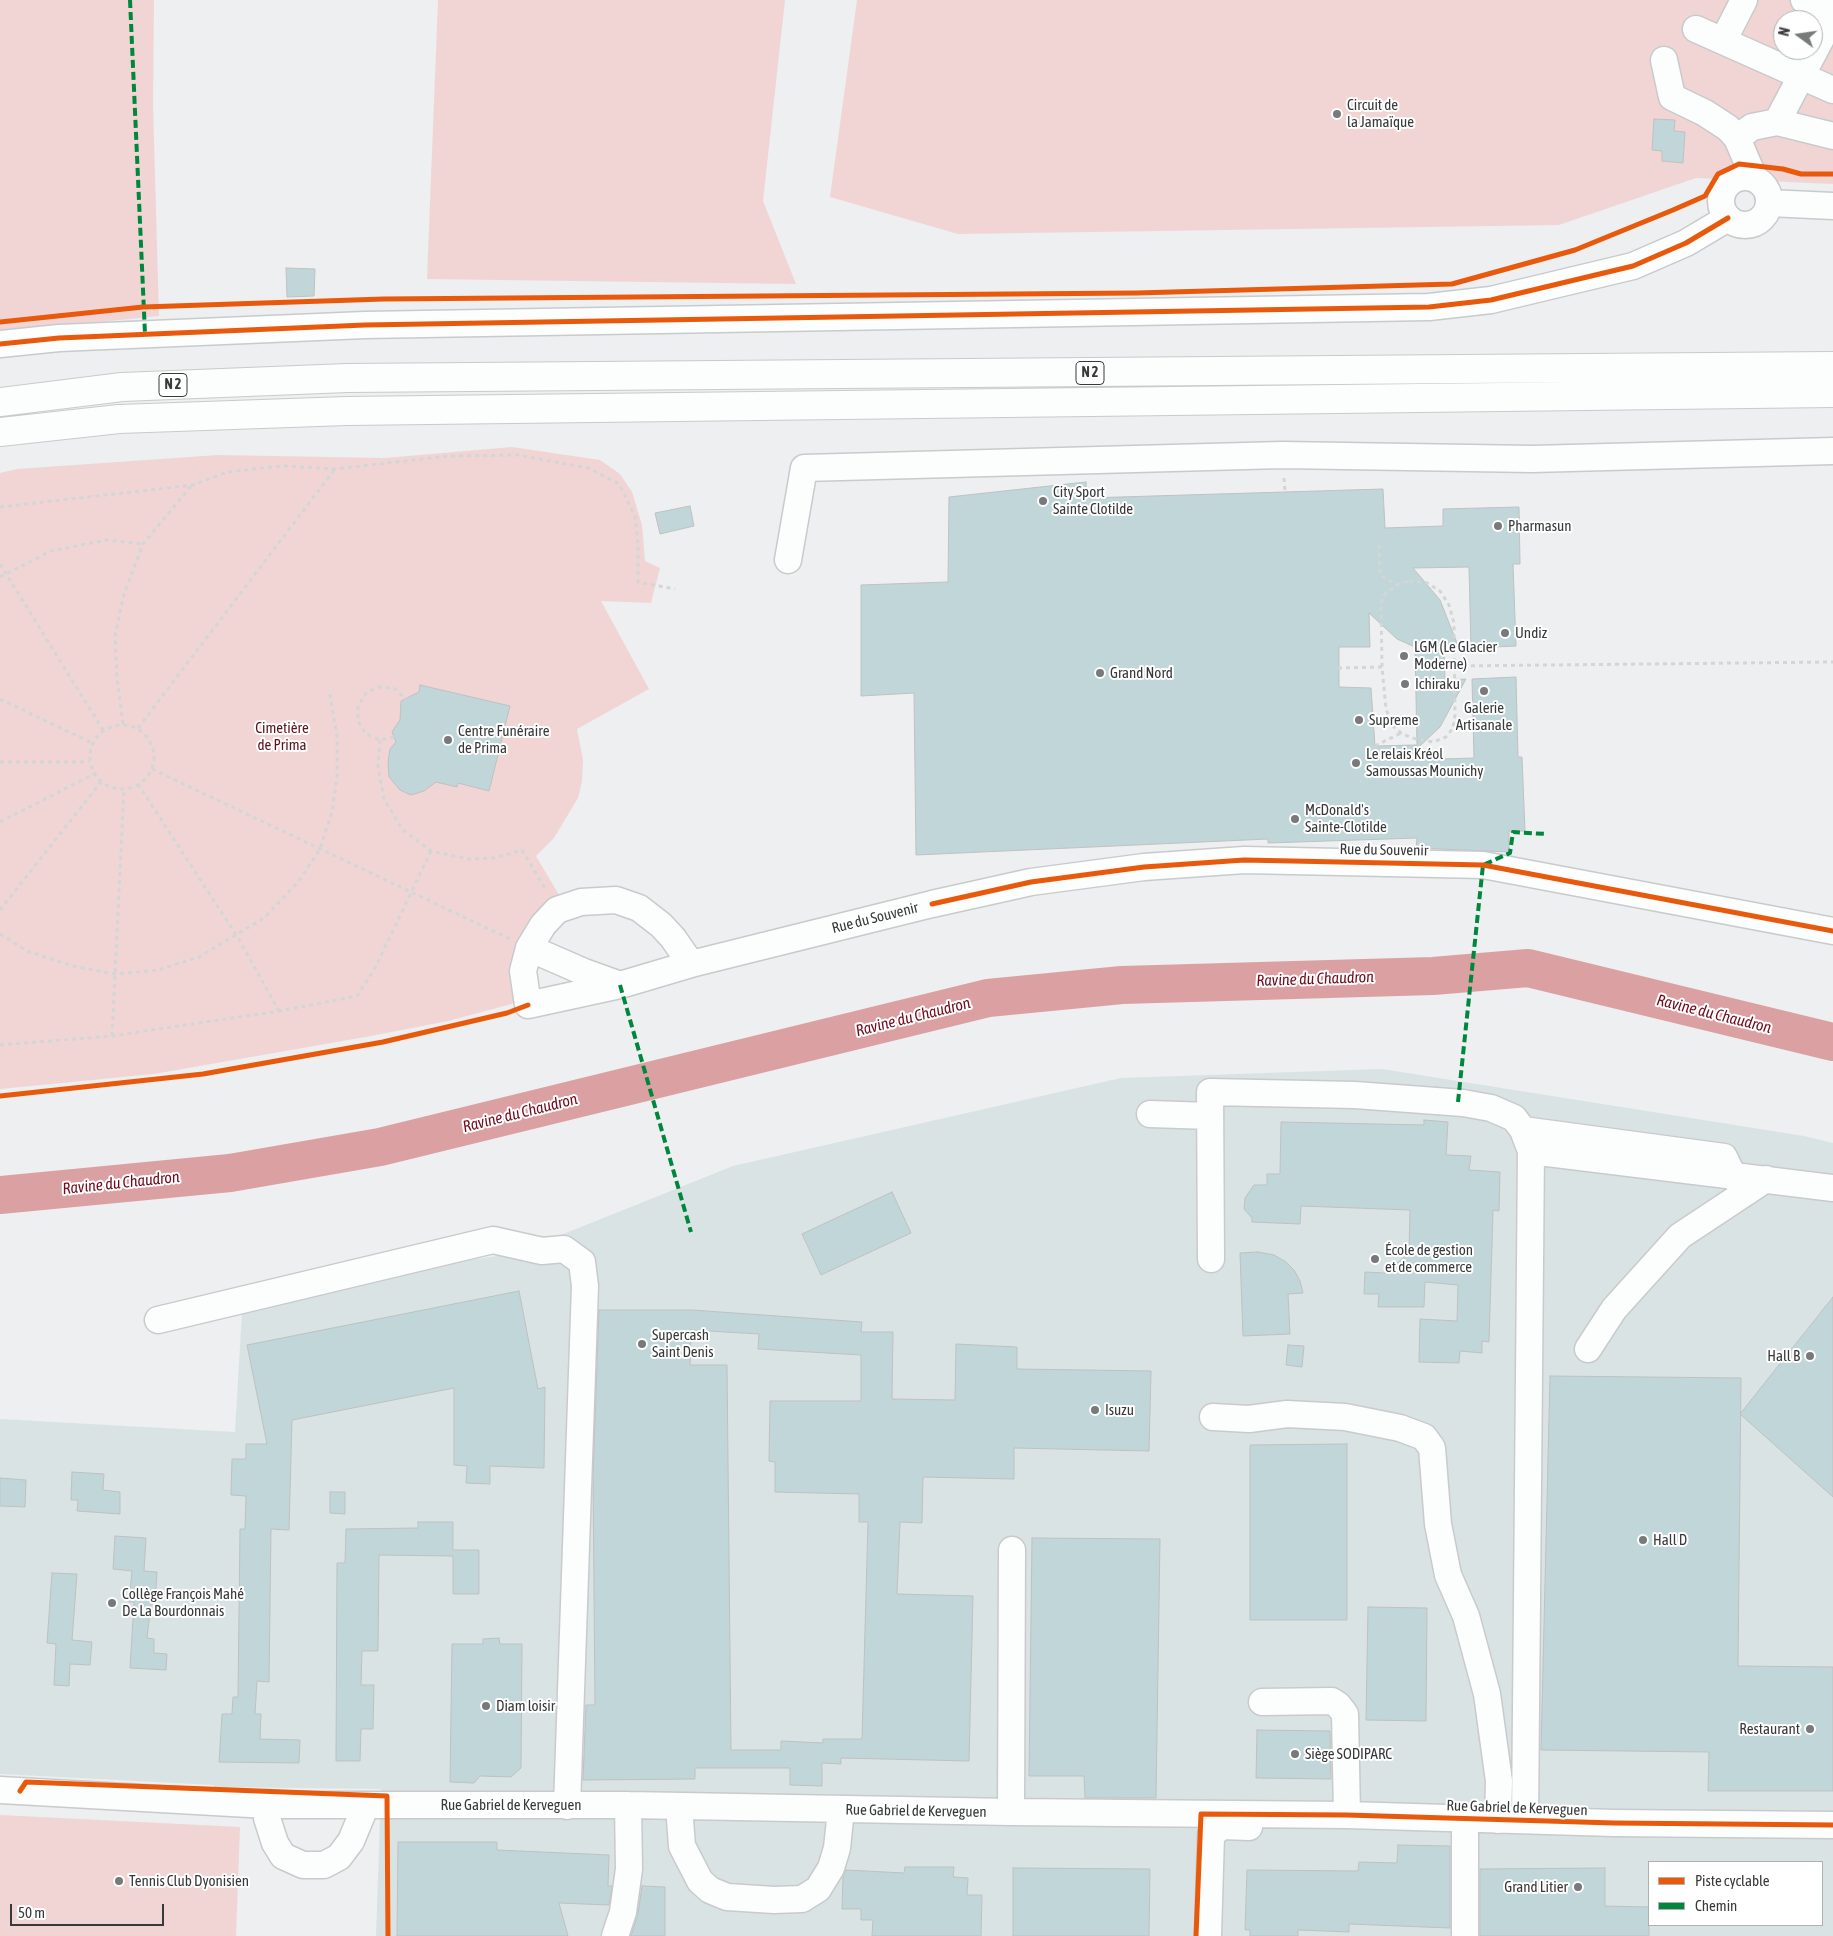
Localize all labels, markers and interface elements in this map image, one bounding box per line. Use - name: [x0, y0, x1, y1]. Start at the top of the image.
- north arrow: [1773, 10, 1823, 60]
- text: N: [1776, 26, 1793, 38]
- place label: Circuit de la Jamaïque: [1347, 96, 1414, 131]
- marker: Circuit de la Jamaïque: [1331, 108, 1343, 120]
- road number: N 2: [1076, 362, 1104, 384]
- road number: N 2: [159, 374, 187, 396]
- place label: City Sport Sainte Clotilde: [1053, 483, 1133, 518]
- marker: City Sport Sainte Clotilde: [1037, 495, 1049, 507]
- place label: Pharmasun: [1508, 517, 1572, 535]
- marker: Pharmasun: [1492, 520, 1504, 532]
- place label: Undiz: [1515, 624, 1547, 642]
- marker: Undiz: [1499, 627, 1511, 639]
- place label: LGM (Le Glacier Moderne): [1414, 638, 1497, 673]
- marker: LGM (Le Glacier Moderne): [1398, 650, 1410, 662]
- place label: Grand Nord: [1110, 664, 1173, 682]
- marker: Grand Nord: [1094, 667, 1106, 679]
- place label: Ichiraku: [1415, 675, 1460, 693]
- marker: Ichiraku: [1399, 678, 1411, 690]
- marker: Galerie Artisanale: [1478, 685, 1490, 697]
- place label: Galerie Artisanale: [1456, 699, 1512, 734]
- place label: Supreme: [1369, 711, 1418, 729]
- marker: Supreme: [1353, 714, 1365, 726]
- park label: Cimetière de Prima: [255, 719, 309, 754]
- place label: Centre Funéraire de Prima: [458, 722, 549, 757]
- marker: Centre Funéraire de Prima: [442, 734, 454, 746]
- place label: Le relais Kréol Samoussas Mounichy: [1366, 745, 1483, 780]
- marker: Le relais Kréol Samoussas Mounichy: [1350, 757, 1362, 769]
- place label: McDonald's Sainte-Clotilde: [1305, 801, 1387, 836]
- marker: McDonald's Sainte-Clotilde: [1289, 813, 1301, 825]
- street label: Rue du Souvenir: [1340, 840, 1428, 860]
- street label: Rue du Souvenir: [830, 899, 920, 937]
- water label: Ravine du Chaudron: [1256, 967, 1374, 991]
- water label: Ravine du Chaudron: [1655, 990, 1773, 1038]
- water label: Ravine du Chaudron: [854, 993, 972, 1041]
- water label: Ravine du Chaudron: [461, 1089, 579, 1137]
- water label: Ravine du Chaudron: [61, 1167, 181, 1199]
- place label: École de gestion et de commerce: [1385, 1241, 1473, 1276]
- marker: École de gestion et de commerce: [1369, 1253, 1381, 1265]
- place label: Supercash Saint Denis: [652, 1326, 714, 1361]
- marker: Supercash Saint Denis: [636, 1338, 648, 1350]
- place label: Hall B: [1767, 1347, 1800, 1365]
- marker: Hall B: [1804, 1350, 1816, 1362]
- place label: Isuzu: [1105, 1401, 1134, 1419]
- marker: Isuzu: [1089, 1404, 1101, 1416]
- place label: Hall D: [1653, 1531, 1687, 1549]
- marker: Hall D: [1637, 1534, 1649, 1546]
- place label: Collège François Mahé De La Bourdonnais: [122, 1585, 244, 1620]
- marker: Collège François Mahé De La Bourdonnais: [106, 1597, 118, 1609]
- place label: Diam loisir: [496, 1697, 555, 1715]
- marker: Diam loisir: [480, 1700, 492, 1712]
- place label: Restaurant: [1739, 1720, 1800, 1738]
- marker: Restaurant: [1804, 1723, 1816, 1735]
- place label: Siège SODIPARC: [1305, 1745, 1392, 1763]
- marker: Siège SODIPARC: [1289, 1748, 1301, 1760]
- street label: Rue Gabriel de Kerveguen: [440, 1796, 582, 1814]
- street label: Rue Gabriel de Kerveguen: [1446, 1797, 1588, 1819]
- street label: Rue Gabriel de Kerveguen: [845, 1801, 987, 1821]
- legend: [1648, 1861, 1823, 1926]
- place label: Tennis Club Dyonisien: [129, 1872, 249, 1890]
- text: Piste cyclable: [1695, 1872, 1770, 1889]
- marker: Tennis Club Dyonisien: [113, 1875, 125, 1887]
- place label: Grand Litier: [1504, 1878, 1568, 1896]
- marker: Grand Litier: [1572, 1881, 1584, 1893]
- scale bar: [12, 1894, 166, 1926]
- text: Chemin: [1695, 1897, 1737, 1914]
- text: 50 m: [18, 1904, 45, 1921]

